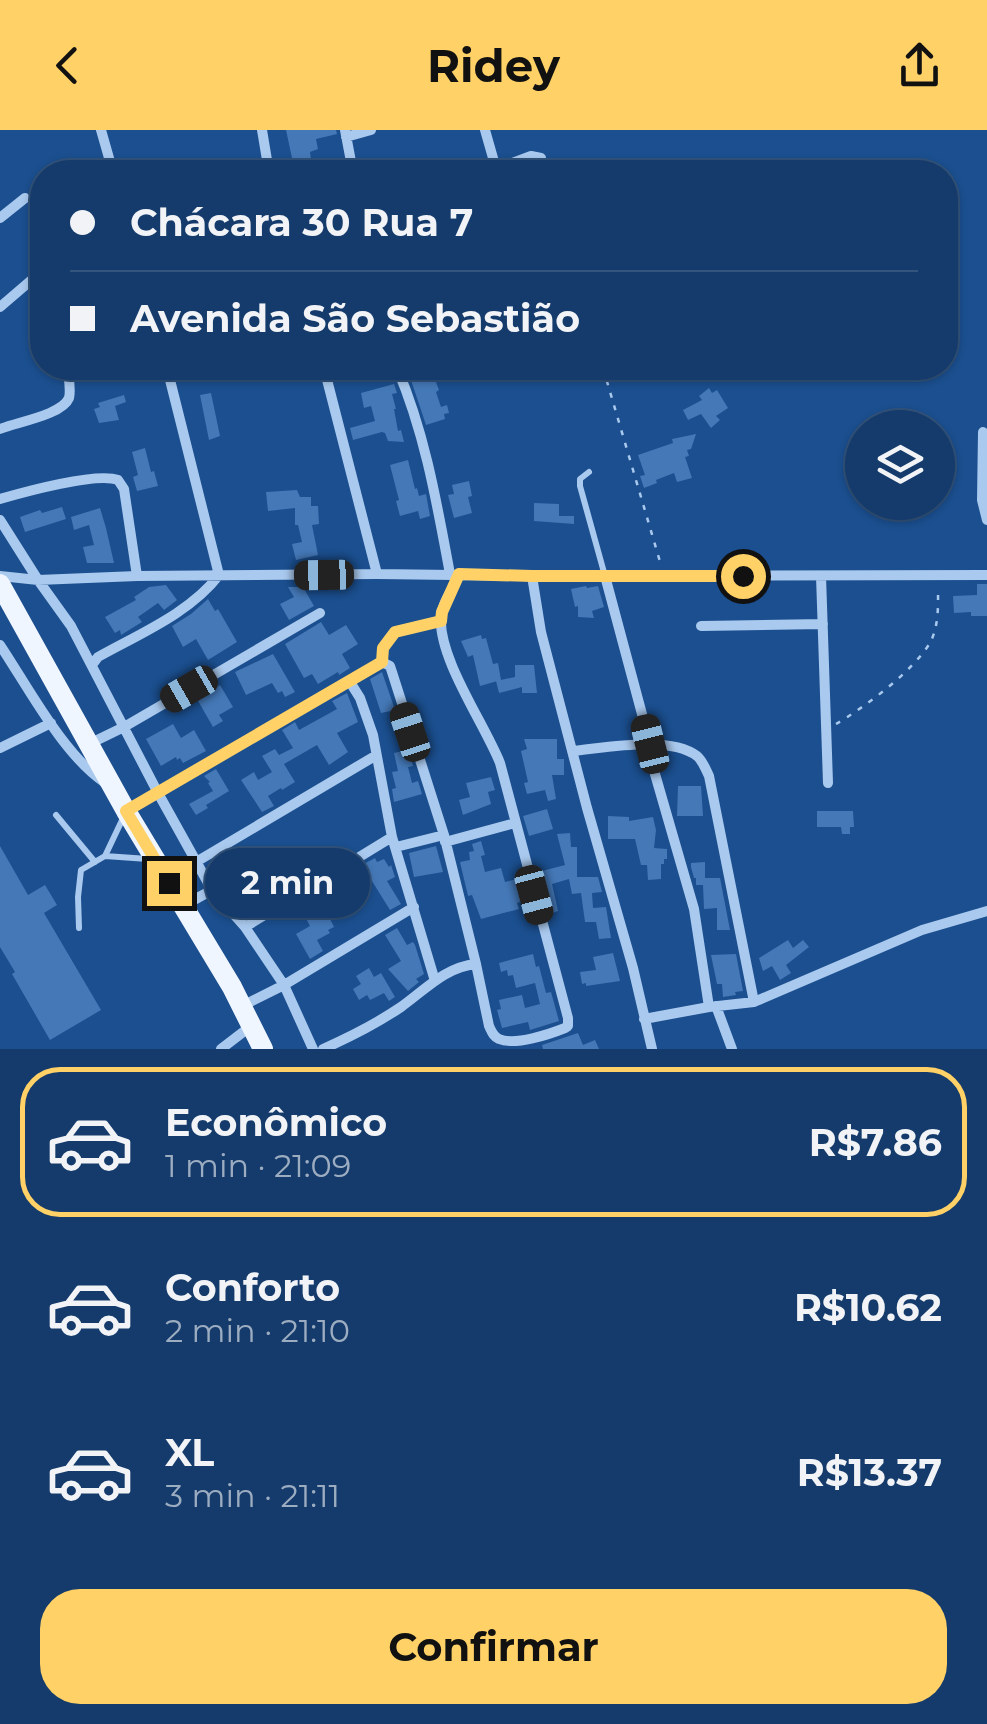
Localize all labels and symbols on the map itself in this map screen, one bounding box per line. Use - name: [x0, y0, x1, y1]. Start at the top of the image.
- route start: [721, 554, 766, 599]
- car: [294, 559, 354, 591]
- car: [156, 661, 222, 717]
- car: [386, 699, 434, 765]
- car: [628, 711, 672, 777]
- callout: 2 min: [204, 848, 369, 918]
- route end: [147, 861, 192, 906]
- car: [512, 862, 556, 928]

